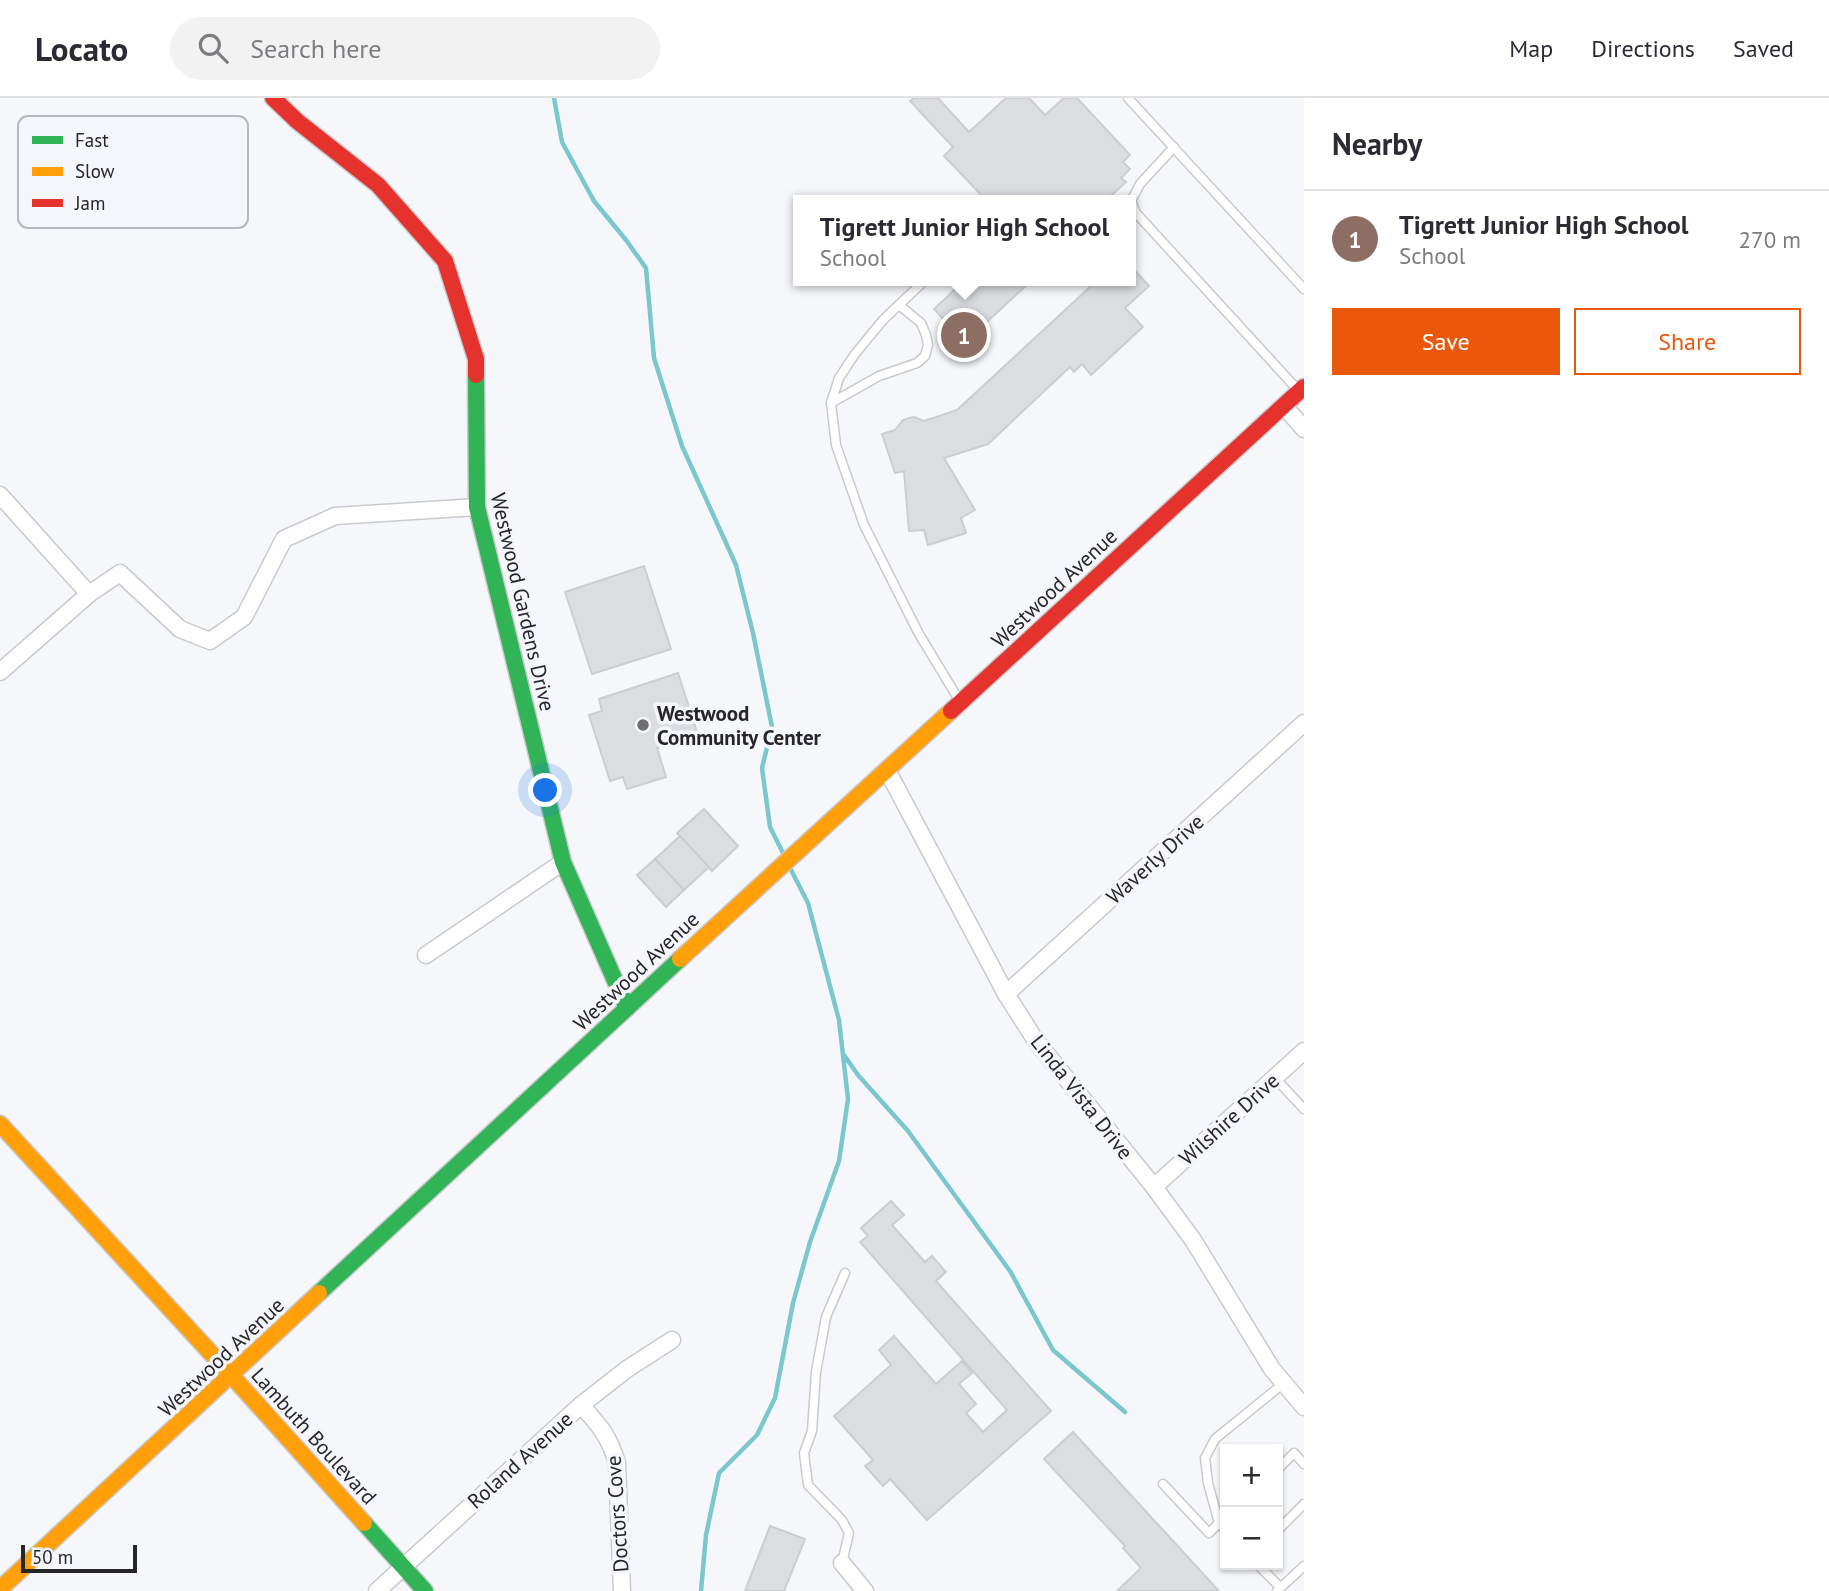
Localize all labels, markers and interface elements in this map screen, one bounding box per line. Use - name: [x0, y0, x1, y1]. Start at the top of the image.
- search box: [170, 17, 660, 80]
- text: Locato: [35, 27, 128, 70]
- icon: search: [194, 29, 232, 67]
- text: Search here: [250, 32, 381, 65]
- text: Map: [1509, 33, 1553, 64]
- text: Directions: [1591, 33, 1695, 64]
- text: Saved: [1733, 33, 1794, 64]
- legend: [18, 116, 248, 228]
- text: Nearby: [1332, 124, 1422, 163]
- text: Fast: [75, 128, 109, 152]
- text: Slow: [75, 159, 115, 183]
- text: Jam: [74, 191, 105, 215]
- popup: [793, 195, 1136, 286]
- text: Tigrett Junior High School: [1399, 208, 1688, 241]
- text: Tigrett Junior High School: [820, 210, 1109, 243]
- text: 1: [1348, 225, 1362, 254]
- text: 270 m: [1739, 225, 1801, 254]
- text: School: [1399, 241, 1466, 270]
- text: School: [820, 243, 886, 272]
- button: Save: [1332, 308, 1560, 375]
- button: Share: [1574, 308, 1801, 375]
- pin: 1: [941, 309, 987, 361]
- street label: Westwood Gardens Drive: [485, 490, 561, 714]
- street label: Westwood Avenue: [985, 523, 1123, 653]
- place label: Westwood Community Center: [657, 700, 822, 751]
- marker: Westwood Community Center: [635, 717, 651, 733]
- your location: [528, 773, 562, 807]
- street label: Waverly Drive: [1100, 808, 1210, 910]
- street label: Westwood Avenue: [567, 906, 705, 1036]
- street label: Linda Vista Drive: [1025, 1029, 1139, 1165]
- street label: Wilshire Drive: [1173, 1067, 1285, 1171]
- street label: Westwood Avenue: [152, 1292, 290, 1422]
- street label: Lambuth Boulevard: [245, 1362, 383, 1510]
- street label: Roland Avenue: [462, 1406, 578, 1514]
- map controls: [1220, 1444, 1283, 1570]
- button: +: [1220, 1444, 1283, 1507]
- street label: Doctors Cove: [599, 1455, 635, 1573]
- button: −: [1220, 1507, 1283, 1570]
- scale bar: [21, 1542, 136, 1574]
- text: 50 m: [32, 1545, 73, 1569]

